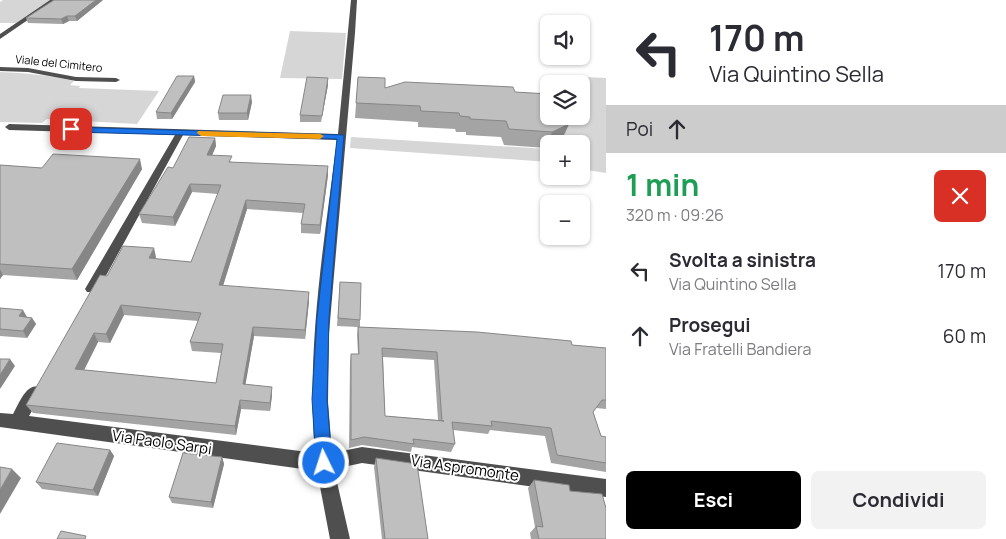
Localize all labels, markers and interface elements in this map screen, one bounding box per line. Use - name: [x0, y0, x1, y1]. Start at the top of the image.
- text: 170 m: [709, 14, 805, 62]
- map controls: [540, 15, 590, 245]
- button: sound: [540, 15, 590, 65]
- icon: left: [626, 20, 691, 85]
- street label: Viale del Cimitero: [15, 51, 104, 75]
- text: Via Quintino Sella: [709, 59, 884, 89]
- button: layers: [540, 75, 590, 125]
- pin: [50, 108, 92, 150]
- icon: arrive: [57, 115, 85, 143]
- icon: ahead: [663, 115, 691, 143]
- text: Poi: [626, 116, 653, 142]
- button: +: [540, 135, 590, 185]
- text: 1 min: [626, 164, 699, 205]
- button: close: [934, 170, 986, 222]
- button: −: [540, 195, 590, 245]
- text: 320 m · 09:26: [626, 204, 724, 226]
- text: Svolta a sinistra: [669, 247, 816, 273]
- icon: left: [626, 257, 654, 285]
- text: 170 m: [938, 258, 986, 284]
- text: Via Quintino Sella: [669, 273, 796, 295]
- text: Prosegui: [669, 312, 751, 338]
- icon: ahead: [626, 322, 654, 350]
- text: 60 m: [943, 323, 986, 349]
- text: Via Fratelli Bandiera: [669, 338, 811, 360]
- street label: Via Paolo Sarpi: [111, 425, 213, 459]
- position arrow: [297, 436, 349, 488]
- street label: Via Aspromonte: [410, 450, 521, 486]
- button: Esci: [626, 471, 801, 529]
- button: Condividi: [811, 471, 986, 529]

